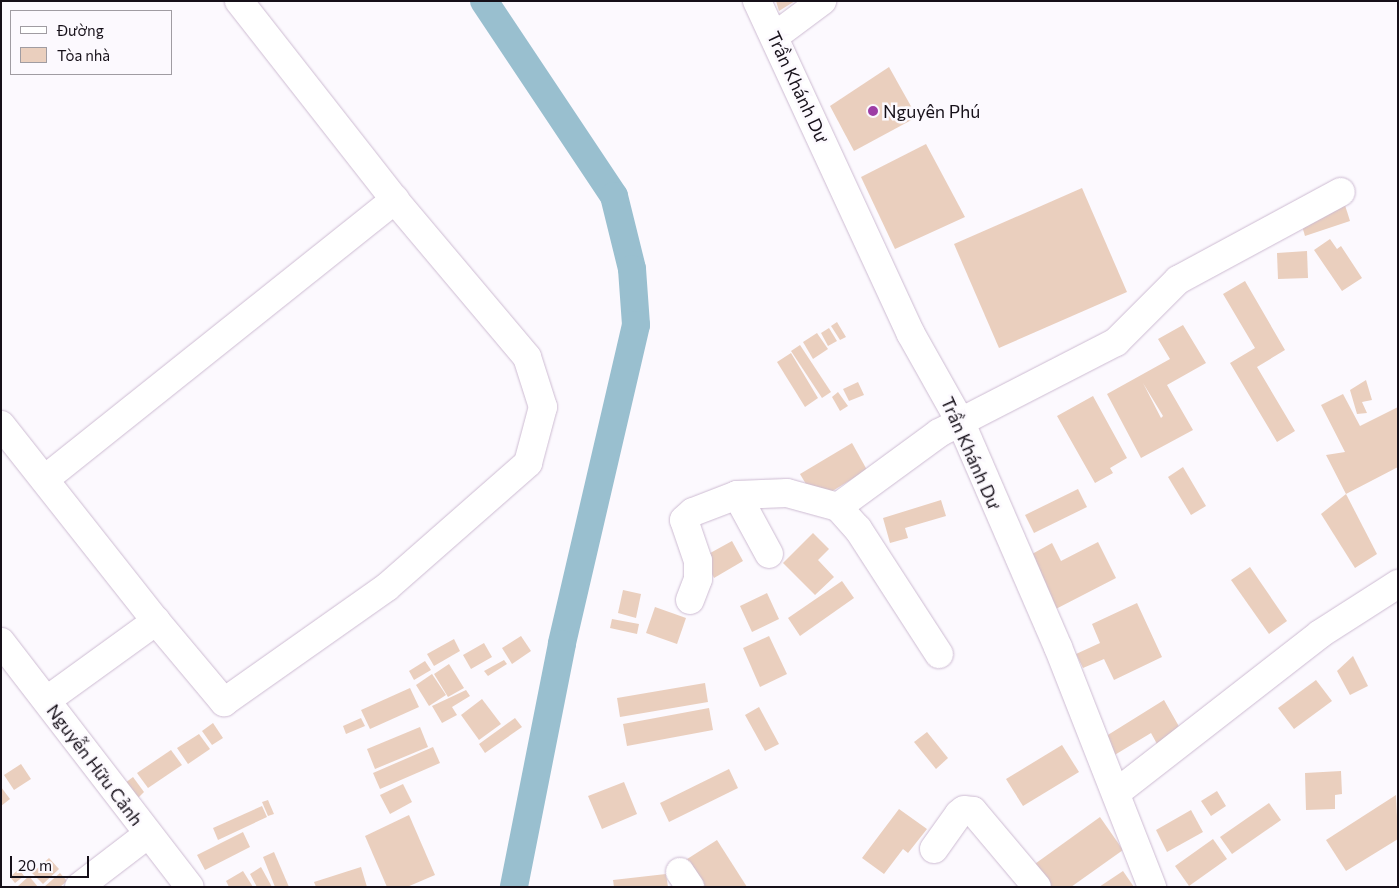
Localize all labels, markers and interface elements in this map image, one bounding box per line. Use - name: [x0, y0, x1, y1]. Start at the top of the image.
- legend: [10, 10, 172, 75]
- text: Đường: [57, 21, 104, 39]
- street label: Trần Khánh Dư: [763, 28, 833, 146]
- text: Tòa nhà: [57, 46, 110, 64]
- place label: Nguyên Phú: [883, 100, 980, 122]
- marker: Nguyên Phú: [867, 105, 879, 117]
- street label: Trần Khánh Dư: [937, 393, 1005, 513]
- street label: Nguyễn Hữu Cảnh: [42, 700, 148, 830]
- scale bar: [12, 846, 91, 878]
- text: 20 m: [18, 856, 52, 874]

